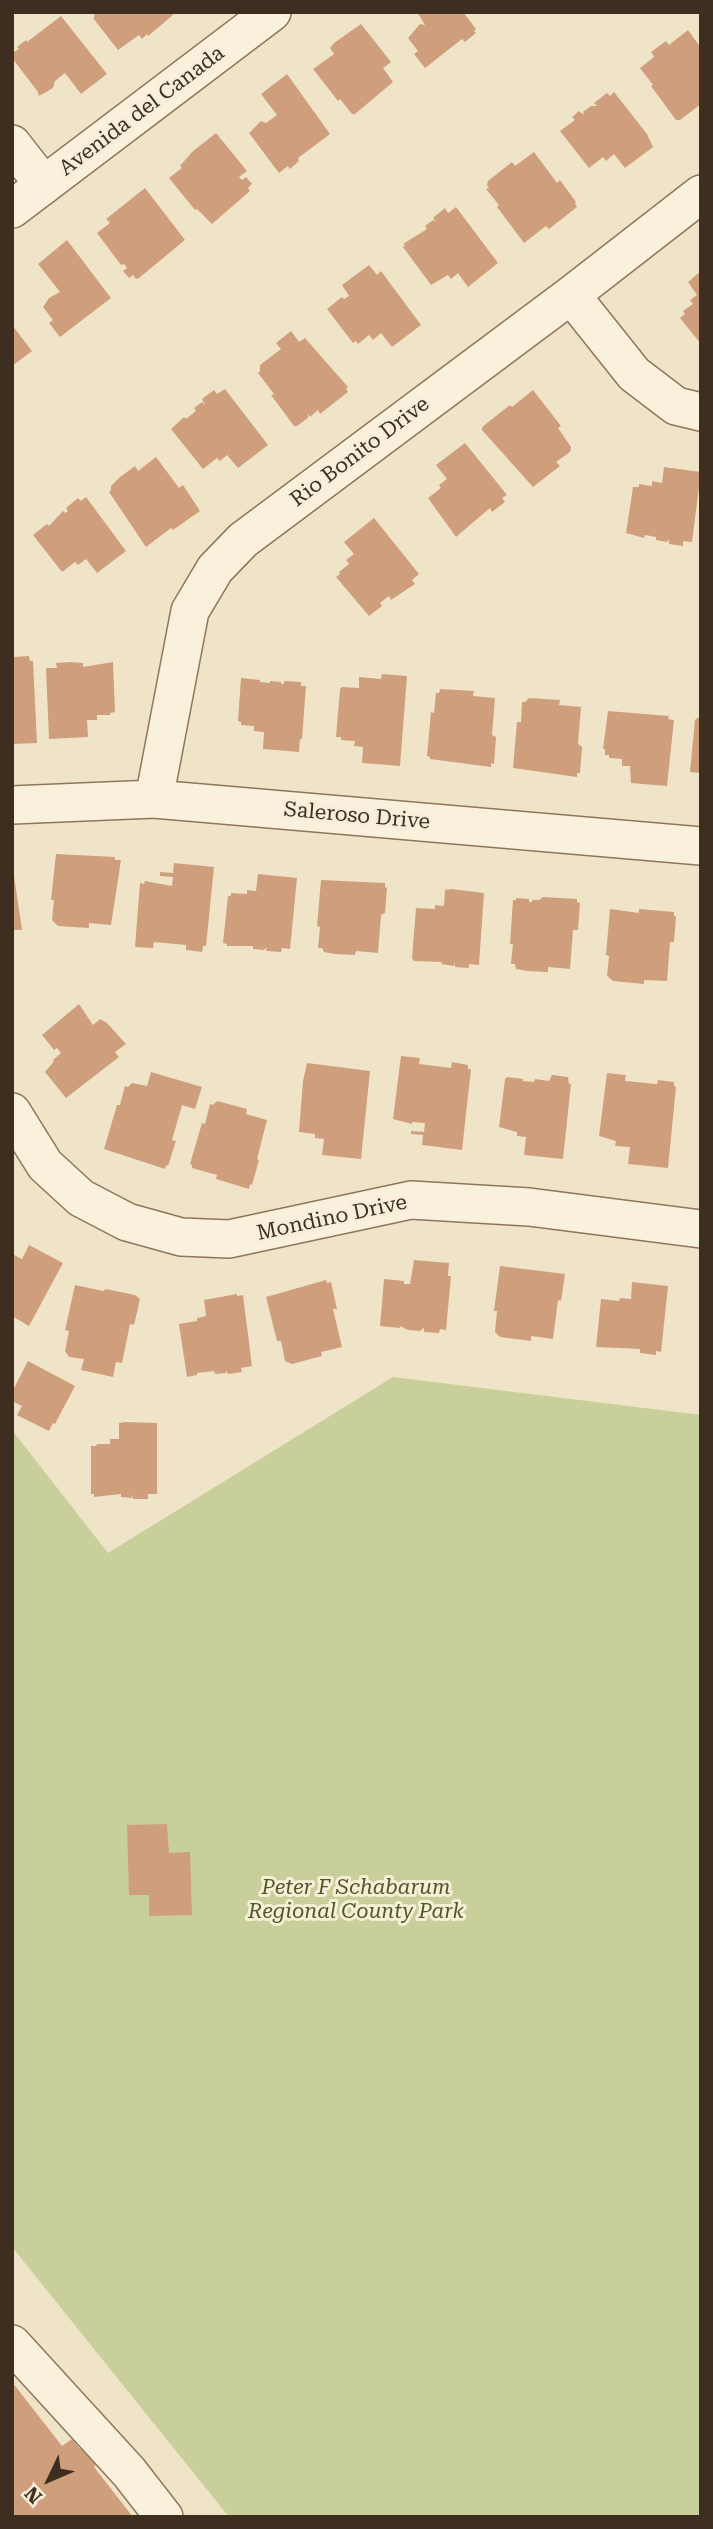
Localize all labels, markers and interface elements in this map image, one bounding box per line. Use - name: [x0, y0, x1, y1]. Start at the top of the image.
- street label: Avenida del Canada: [54, 41, 230, 181]
- street label: Rio Bonito Drive: [286, 392, 434, 512]
- street label: Saleroso Drive: [283, 797, 431, 835]
- street label: Mondino Drive: [255, 1190, 409, 1246]
- park label: Peter F Schabarum Regional County Park: [248, 1875, 464, 1925]
- north arrow: [14, 2445, 84, 2515]
- text: N: [20, 2482, 47, 2508]

